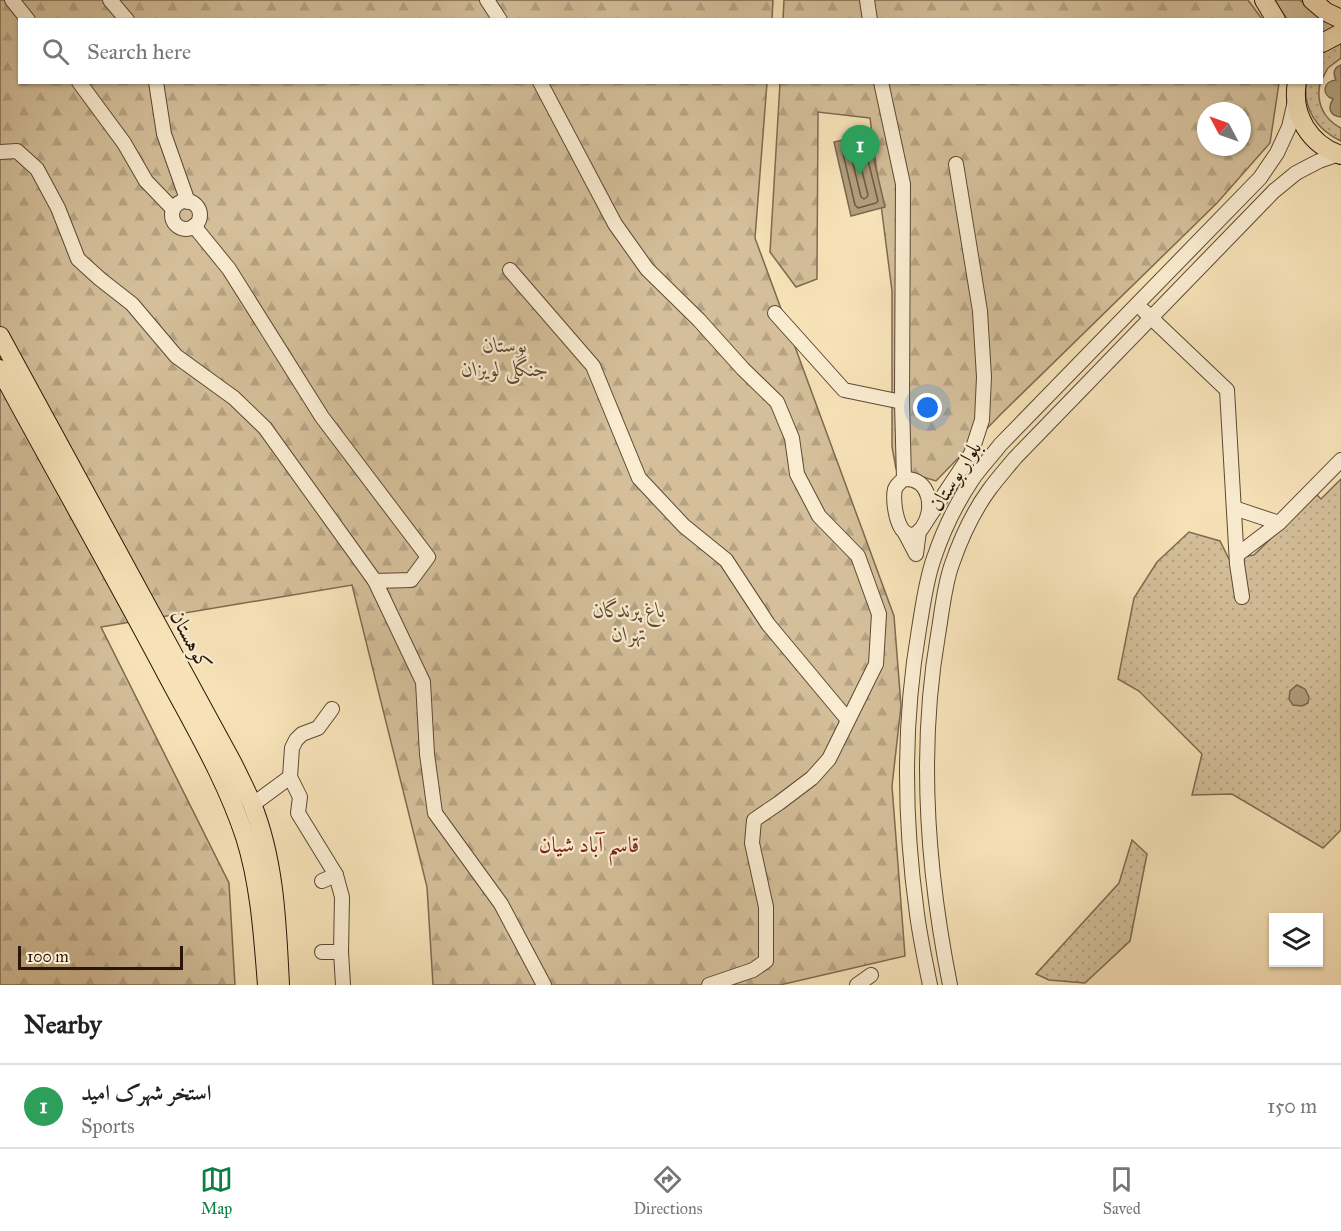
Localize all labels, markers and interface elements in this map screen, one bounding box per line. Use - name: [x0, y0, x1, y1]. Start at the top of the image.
- search box: [18, 18, 1323, 84]
- icon: search: [39, 35, 72, 68]
- text: Search here: [87, 38, 191, 65]
- north arrow: [1197, 102, 1251, 156]
- pin: 1: [840, 126, 880, 175]
- park label: بوستان جنگلی لویزان: [461, 332, 549, 385]
- your location: [913, 393, 942, 422]
- street label: بلوار بوستان: [923, 436, 987, 516]
- park label: باغ پرندگان تهران: [593, 597, 665, 648]
- street label: کوهستان: [164, 605, 218, 675]
- district label: قاسم آباد شیان: [539, 831, 639, 866]
- map controls: [1269, 913, 1323, 967]
- button: layers: [1269, 913, 1323, 967]
- scale bar: [18, 943, 183, 970]
- text: 100 m: [27, 947, 69, 966]
- text: Nearby: [24, 1008, 102, 1040]
- text: استخر شهرک امید: [81, 1079, 212, 1106]
- text: 1: [40, 1094, 47, 1118]
- text: 150 m: [1267, 1094, 1317, 1118]
- text: Sports: [81, 1114, 135, 1138]
- tab: Map: [200, 1163, 233, 1218]
- tab: Directions: [633, 1163, 702, 1218]
- tab: Saved: [1103, 1163, 1141, 1218]

